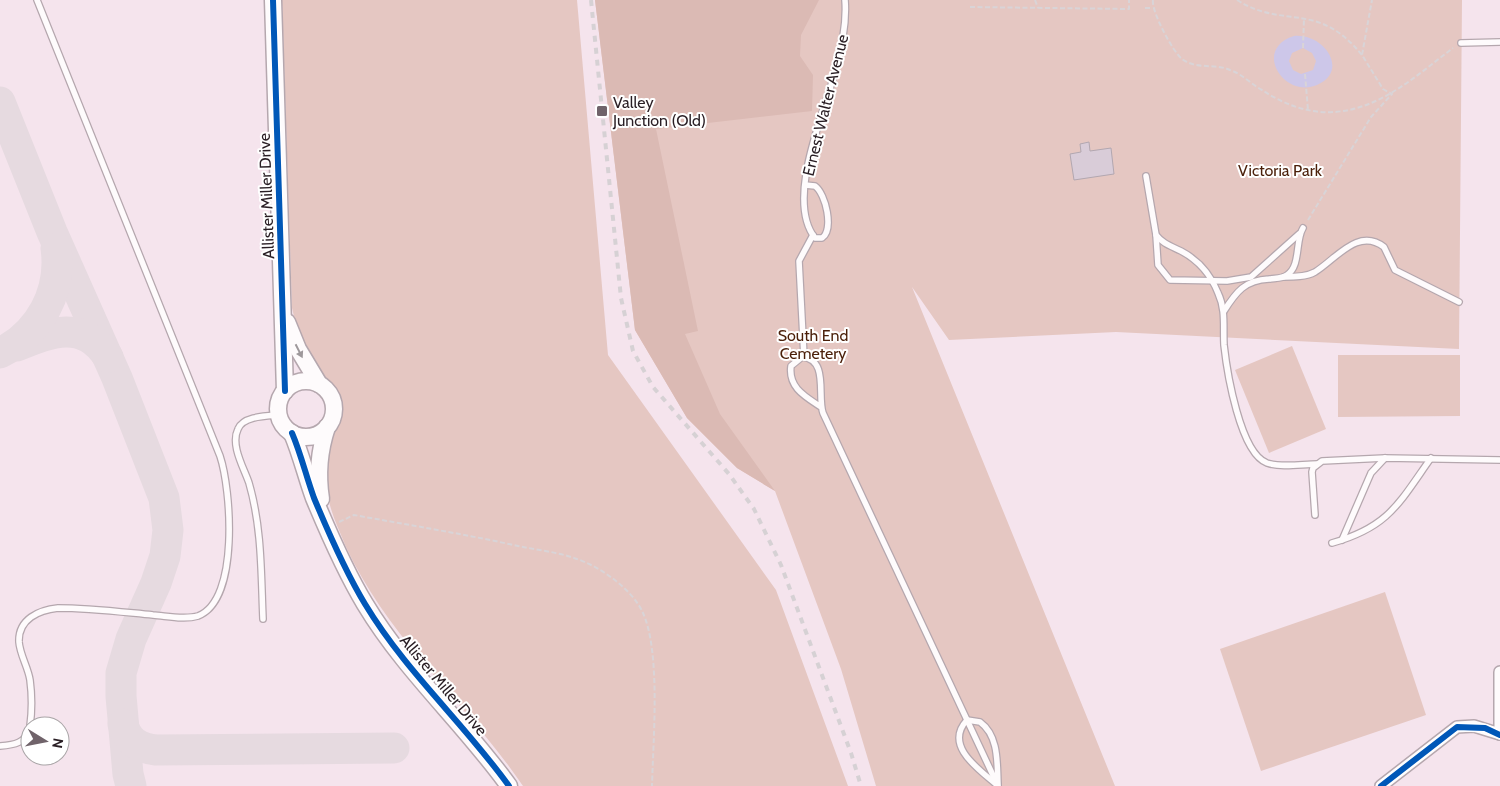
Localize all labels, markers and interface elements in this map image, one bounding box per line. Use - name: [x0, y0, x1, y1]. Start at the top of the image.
- street label: Ernest Walter Avenue: [799, 32, 852, 178]
- place label: Valley Junction (Old): [612, 93, 706, 130]
- marker: Valley Junction (Old): [595, 104, 609, 118]
- street label: Allister Miller Drive: [255, 133, 278, 259]
- park label: Victoria Park: [1238, 161, 1323, 180]
- park label: South End Cemetery: [778, 326, 848, 363]
- one-way arrow: [295, 344, 303, 358]
- street label: Allister Miller Drive: [396, 631, 491, 740]
- north arrow: [20, 716, 70, 766]
- text: N: [48, 737, 68, 750]

